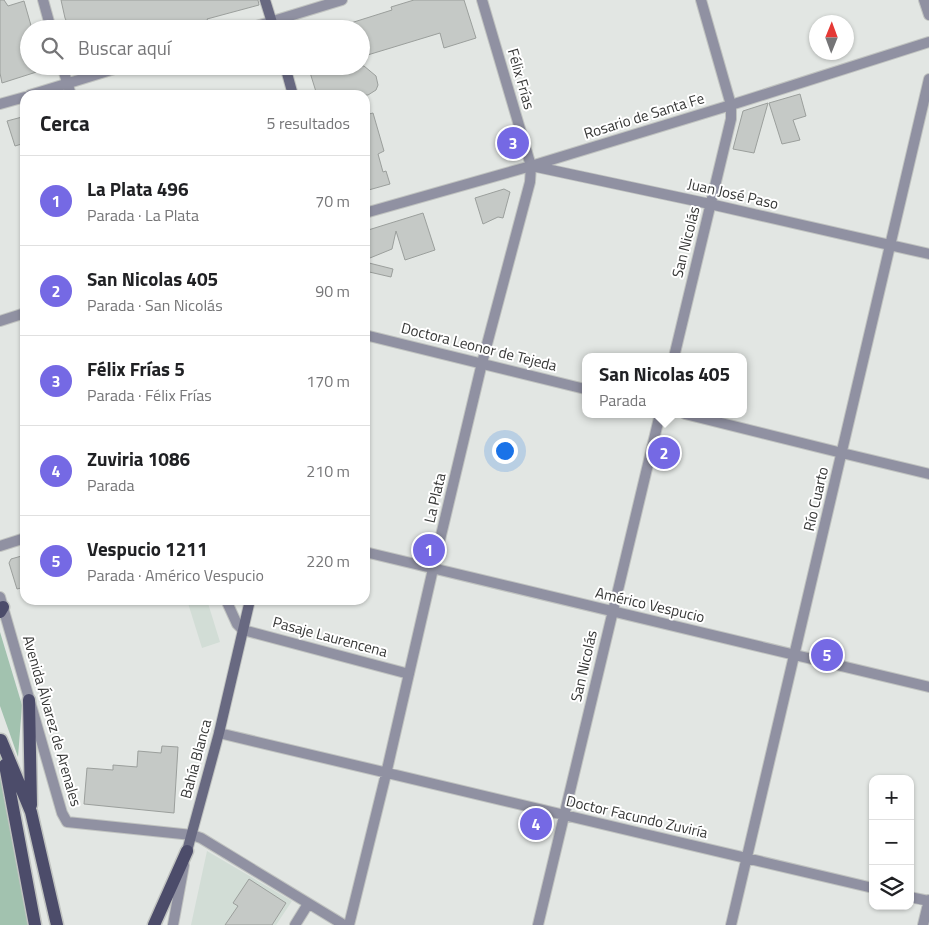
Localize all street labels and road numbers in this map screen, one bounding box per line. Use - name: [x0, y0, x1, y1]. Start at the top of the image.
- street label: Félix Frías: [502, 46, 541, 112]
- street label: Rosario de Santa Fe: [581, 86, 707, 145]
- street label: Juan José Paso: [685, 172, 781, 215]
- street label: San Nicolás: [666, 204, 705, 280]
- street label: Doctora Leonor de Tejeda: [399, 316, 560, 377]
- street label: Río Cuarto: [797, 464, 834, 533]
- street label: La Plata: [418, 470, 452, 525]
- street label: Américo Vespucio: [593, 581, 707, 628]
- street label: Pasaje Laurencena: [270, 610, 391, 663]
- street label: San Nicolás: [564, 628, 603, 704]
- street label: Avenida Álvarez de Arenales: [17, 633, 88, 809]
- street label: Bahía Blanca: [174, 716, 217, 801]
- street label: Doctor Facundo Zuviría: [564, 789, 711, 844]

